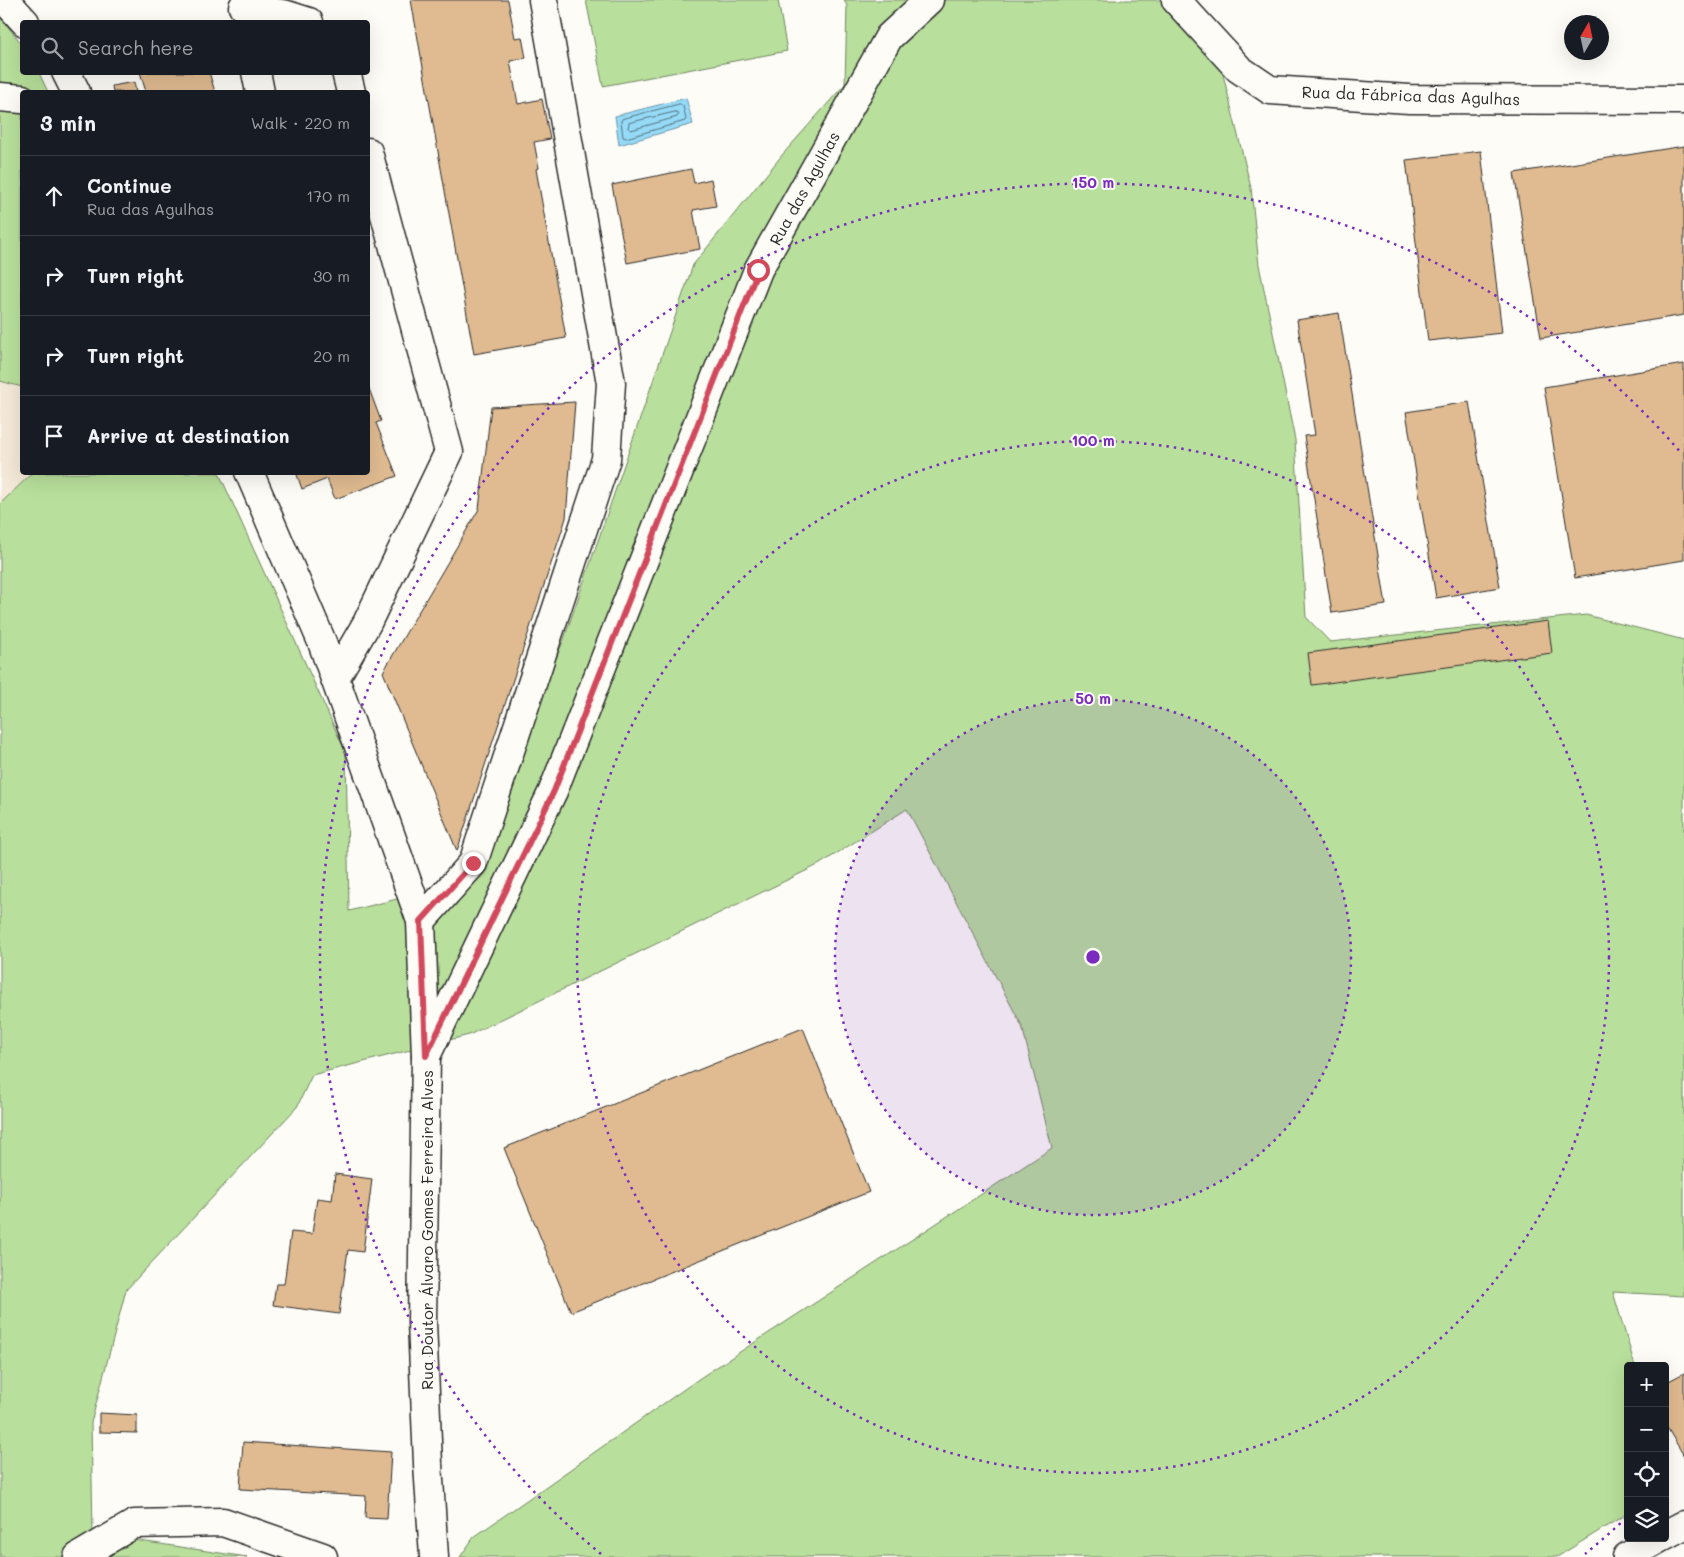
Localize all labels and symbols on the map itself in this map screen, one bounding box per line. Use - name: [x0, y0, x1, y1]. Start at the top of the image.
- north arrow: [1564, 15, 1609, 60]
- street label: Rua da Fábrica das Agulhas: [1301, 81, 1521, 109]
- street label: Rua das Agulhas: [764, 127, 844, 249]
- text: 150 m: [1072, 172, 1114, 192]
- route start: [747, 259, 770, 282]
- text: 100 m: [1071, 430, 1115, 450]
- text: 50 m: [1075, 688, 1111, 708]
- route end: [462, 852, 485, 875]
- centre of rings: [1084, 948, 1102, 966]
- street label: Rua Doutor Álvaro Gomes Ferreira Alves: [416, 1070, 437, 1390]

